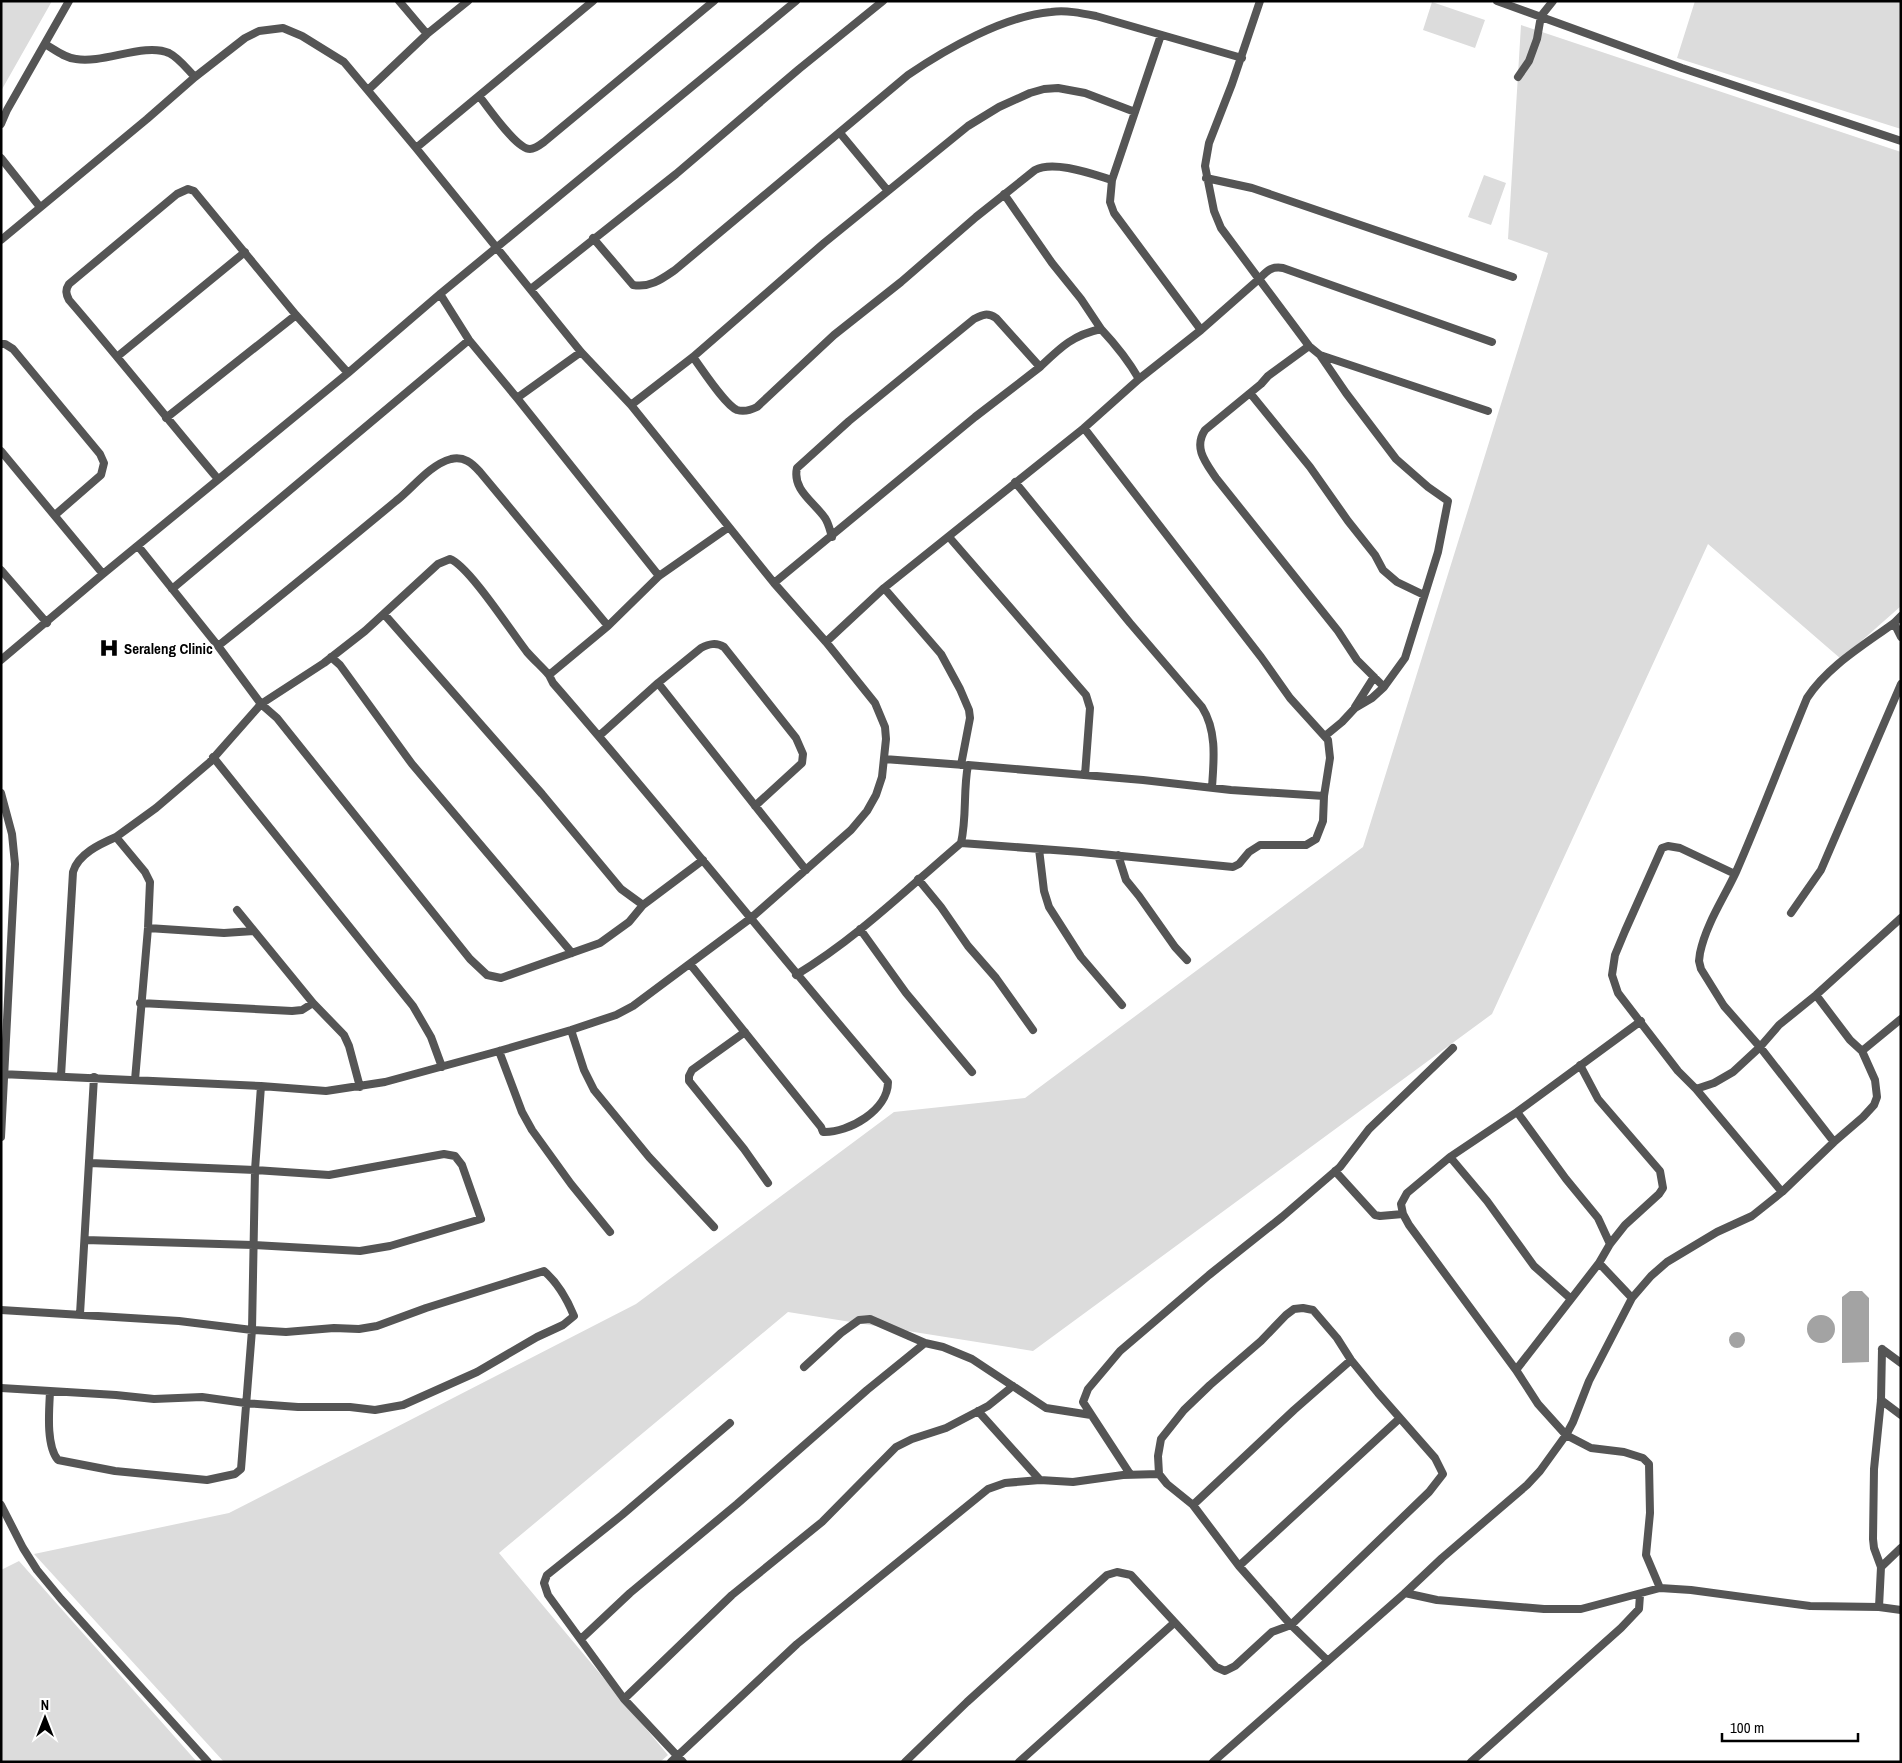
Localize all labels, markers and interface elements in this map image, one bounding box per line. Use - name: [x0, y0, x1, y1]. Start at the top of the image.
- hospital icon: Seraleng Clinic: [98, 637, 120, 659]
- place label: Seraleng Clinic: [124, 638, 213, 659]
- north arrow: [20, 1693, 70, 1743]
- text: N: [41, 1696, 49, 1714]
- scale bar: [1722, 1710, 1858, 1742]
- text: 100 m: [1730, 1717, 1764, 1738]

